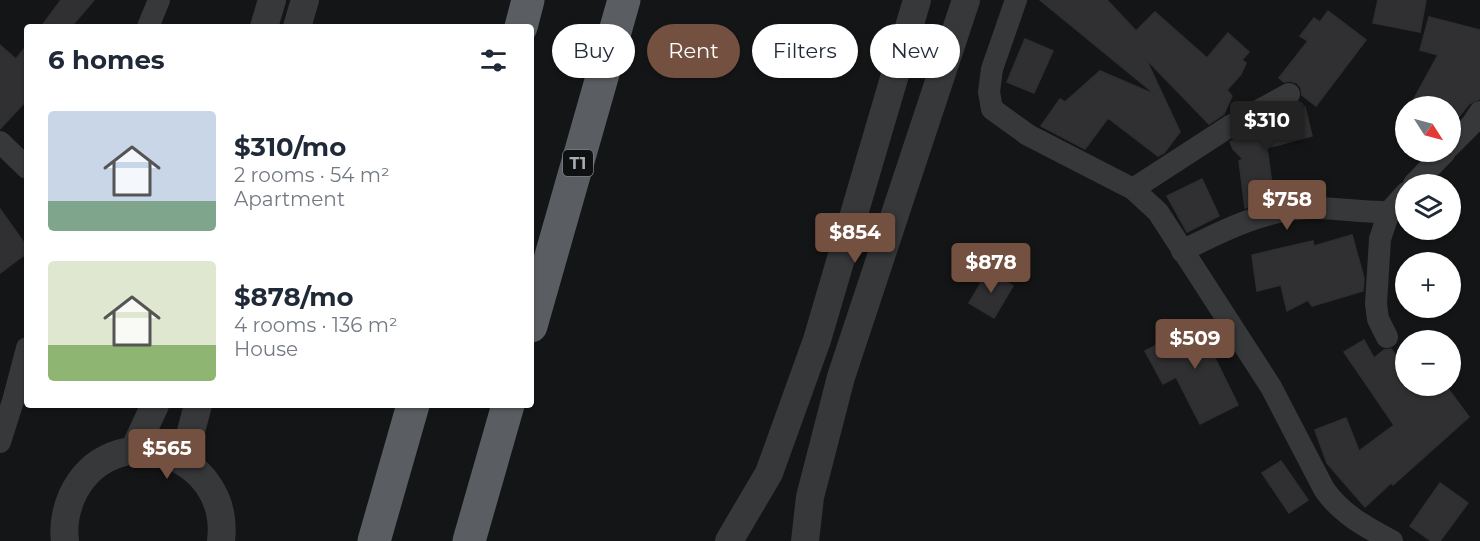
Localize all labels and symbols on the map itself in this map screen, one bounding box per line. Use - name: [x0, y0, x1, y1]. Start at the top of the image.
- north arrow: [1395, 96, 1461, 162]
- pin: $310: [1231, 101, 1303, 152]
- road number: T1: [563, 150, 593, 176]
- pin: $758: [1251, 180, 1323, 231]
- pin: $854: [819, 213, 891, 264]
- pin: $878: [955, 243, 1027, 294]
- pin: $509: [1159, 319, 1231, 370]
- pin: $565: [131, 429, 203, 480]

